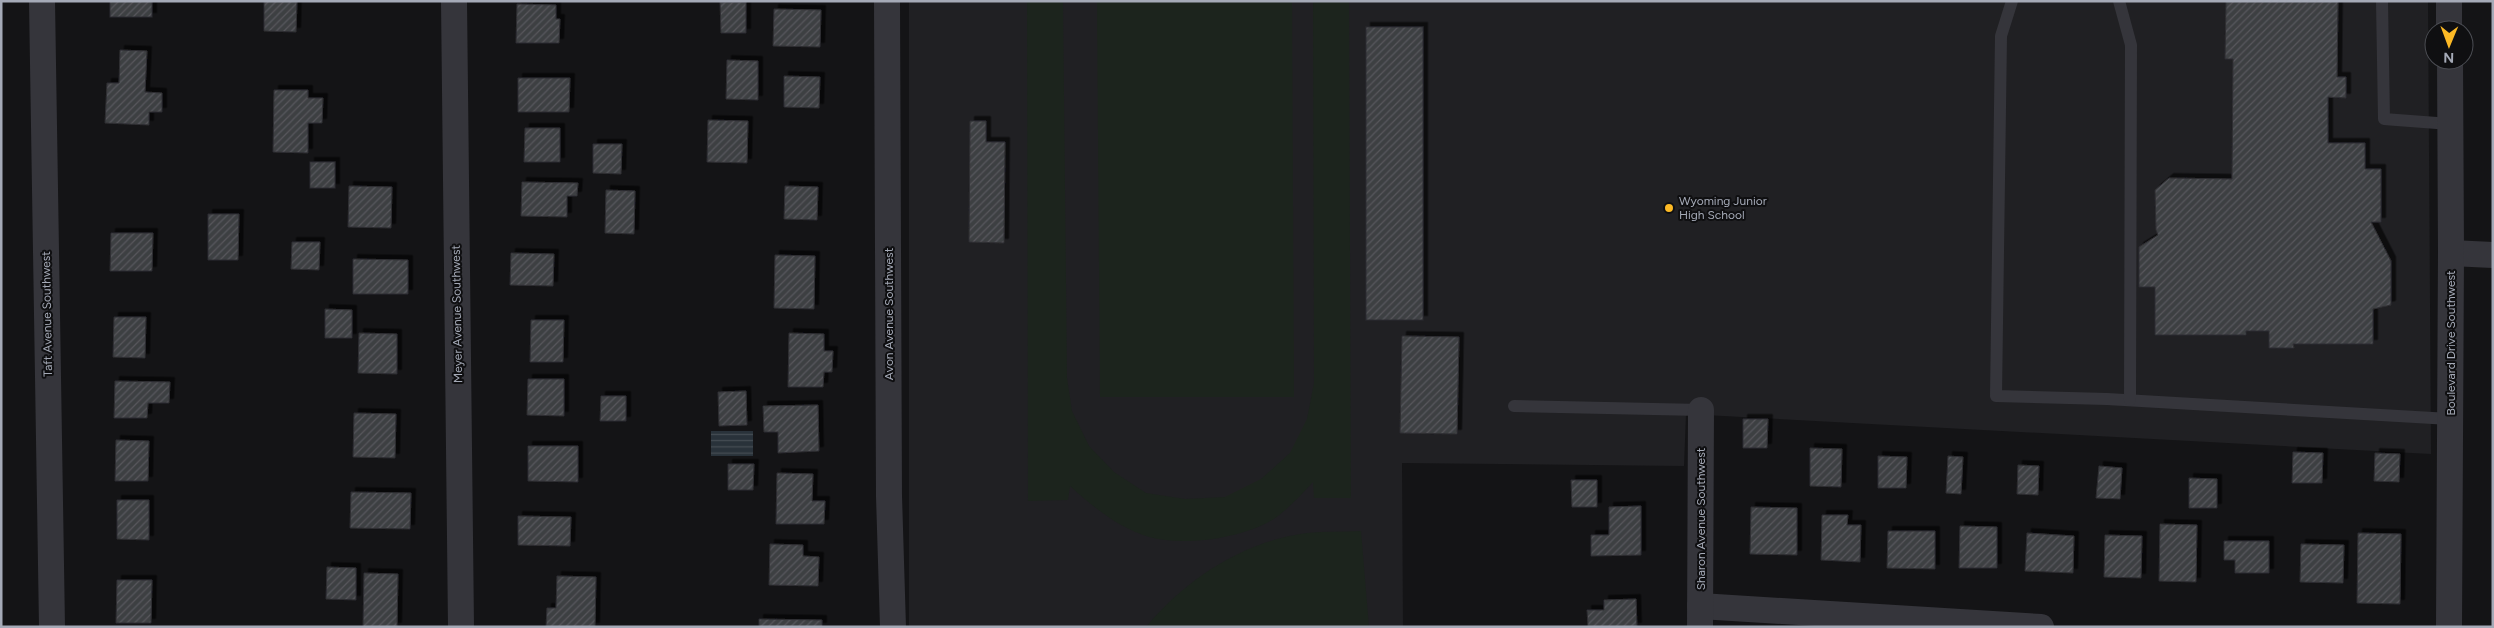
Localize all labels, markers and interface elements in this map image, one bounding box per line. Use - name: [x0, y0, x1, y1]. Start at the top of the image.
- north arrow: [2424, 20, 2474, 70]
- text: N: [2443, 49, 2454, 66]
- place label: Wyoming Junior High School: [1679, 194, 1767, 222]
- marker: Wyoming Junior High School: [1663, 202, 1675, 214]
- street label: Meyer Avenue Southwest: [449, 244, 465, 383]
- street label: Avon Avenue Southwest: [882, 247, 896, 380]
- street label: Taft Avenue Southwest: [39, 251, 55, 377]
- street label: Boulevard Drive Southwest: [2444, 270, 2458, 416]
- street label: Sharon Avenue Southwest: [1694, 447, 1708, 590]

